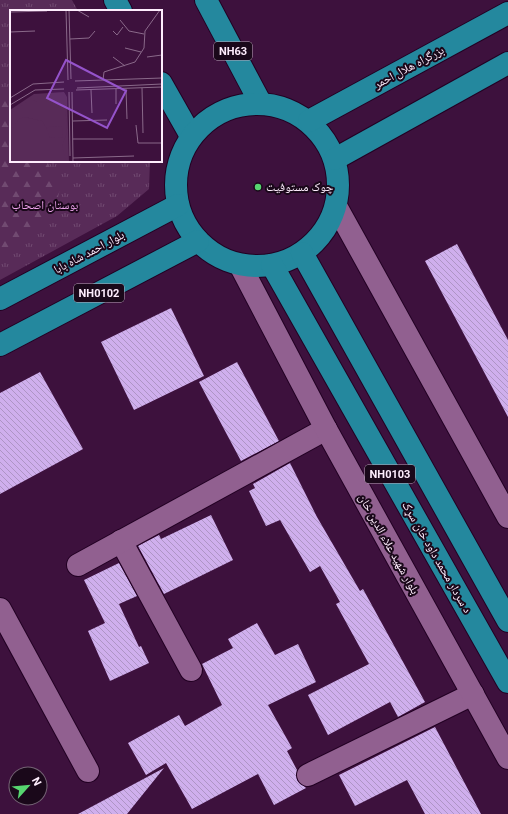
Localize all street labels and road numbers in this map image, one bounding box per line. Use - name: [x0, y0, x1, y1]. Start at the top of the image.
- road number: NH63: [214, 42, 252, 60]
- street label: بزرگراه هلال احمر: [371, 43, 447, 92]
- street label: بلوار احمد شاه بابا: [51, 228, 127, 277]
- road number: NH0102: [74, 284, 124, 302]
- road number: NH0103: [365, 465, 415, 483]
- street label: بلوار شهید علاء الدین خان: [355, 492, 422, 597]
- street label: د سردار محمد داود خان سړک: [399, 499, 475, 616]

